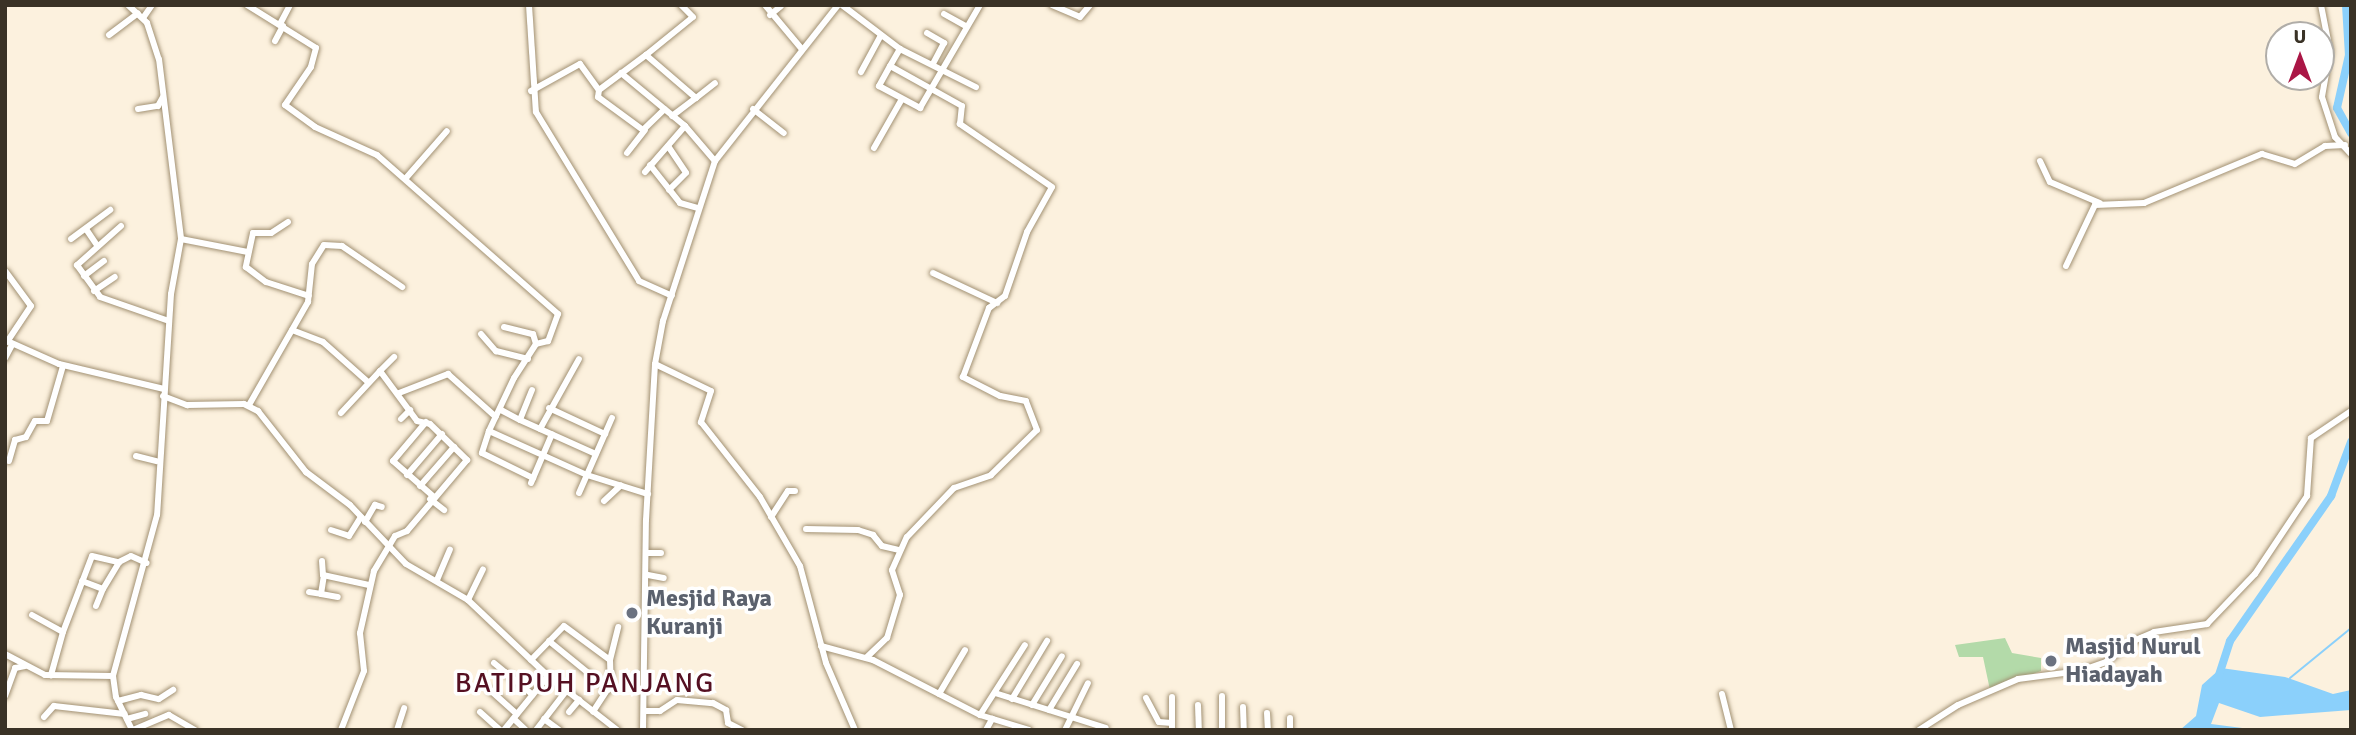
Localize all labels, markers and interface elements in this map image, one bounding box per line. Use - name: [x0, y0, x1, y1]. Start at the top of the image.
- north arrow: [2265, 21, 2335, 91]
- text: U: [2294, 25, 2306, 49]
- place label: Mesjid Raya Kuranji: [646, 585, 772, 641]
- marker: Mesjid Raya Kuranji: [624, 605, 640, 621]
- place label: Masjid Nurul Hiadayah: [2065, 633, 2201, 689]
- marker: Masjid Nurul Hiadayah: [2043, 653, 2059, 669]
- district label: BATIPUH PANJANG: [457, 666, 713, 700]

